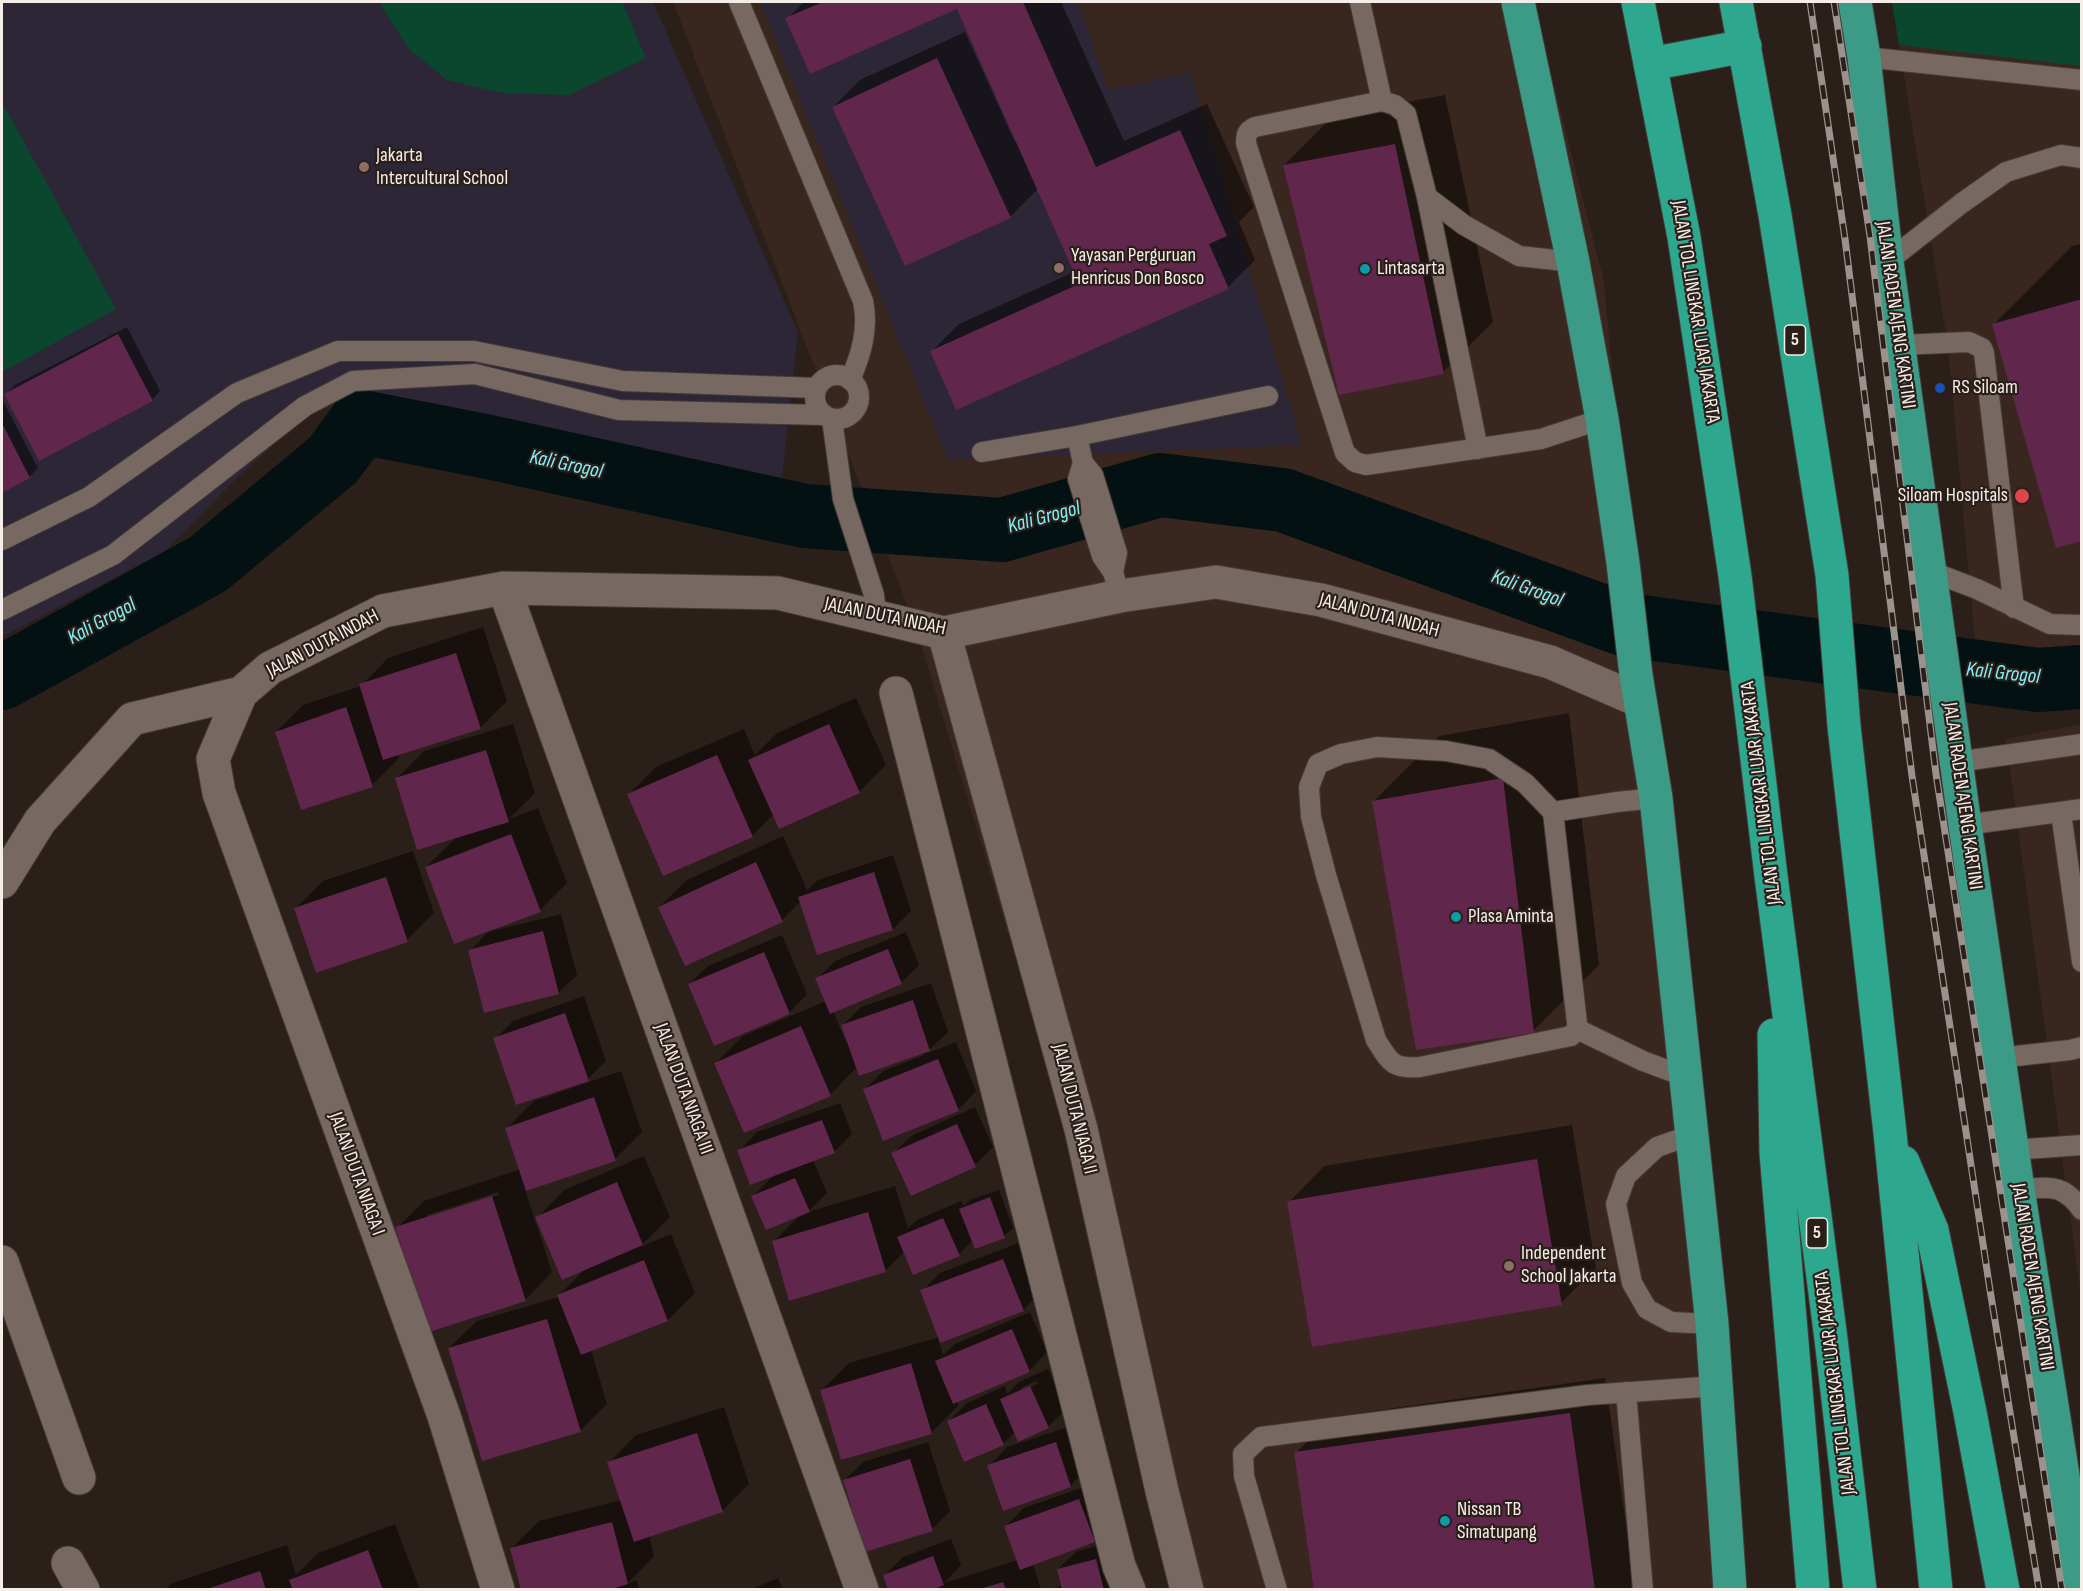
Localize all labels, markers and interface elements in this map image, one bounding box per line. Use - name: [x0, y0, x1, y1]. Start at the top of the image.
- place label: Jakarta Intercultural School: [376, 144, 508, 191]
- marker: Jakarta Intercultural School: [357, 160, 371, 174]
- street label: JALAN TOL LINGKAR LUAR JAKARTA: [1666, 199, 1724, 425]
- street label: JALAN RADEN AJENG KARTINI: [1870, 220, 1920, 410]
- place label: Yayasan Perguruan Henricus Don Bosco: [1071, 244, 1204, 291]
- place label: Lintasarta: [1377, 257, 1445, 281]
- marker: Yayasan Perguruan Henricus Don Bosco: [1052, 261, 1066, 275]
- marker: Lintasarta: [1358, 262, 1372, 276]
- road number: 5: [1784, 325, 1806, 355]
- place label: RS Siloam: [1952, 376, 2018, 400]
- marker: RS Siloam: [1933, 381, 1947, 395]
- water label: Kali Grogol: [527, 445, 605, 485]
- place label: Siloam Hospitals: [1898, 484, 2008, 508]
- marker: Siloam Hospitals: [2013, 487, 2031, 505]
- water label: Kali Grogol: [1005, 496, 1083, 540]
- water label: Kali Grogol: [1488, 564, 1566, 614]
- street label: JALAN DUTA INDAH: [1316, 588, 1442, 644]
- street label: JALAN DUTA INDAH: [822, 592, 948, 642]
- water label: Kali Grogol: [63, 593, 141, 651]
- street label: JALAN DUTA INDAH: [263, 604, 383, 684]
- water label: Kali Grogol: [1965, 658, 2041, 690]
- street label: JALAN TOL LINGKAR LUAR JAKARTA: [1736, 680, 1788, 906]
- street label: JALAN RADEN AJENG KARTINI: [1937, 701, 1987, 891]
- place label: Plasa Aminta: [1468, 905, 1554, 929]
- marker: Plasa Aminta: [1449, 910, 1463, 924]
- street label: JALAN DUTA NIAGA III: [648, 1020, 718, 1158]
- street label: JALAN DUTA NIAGA II: [1046, 1041, 1102, 1177]
- street label: JALAN DUTA NIAGA I: [323, 1109, 389, 1239]
- street label: JALAN RADEN AJENG KARTINI: [2005, 1182, 2059, 1372]
- road number: 5: [1806, 1218, 1828, 1248]
- place label: Independent School Jakarta: [1521, 1242, 1616, 1289]
- marker: Independent School Jakarta: [1502, 1259, 1516, 1273]
- street label: JALAN TOL LINGKAR LUAR JAKARTA: [1810, 1270, 1862, 1496]
- place label: Nissan TB Simatupang: [1457, 1498, 1537, 1545]
- marker: Nissan TB Simatupang: [1438, 1514, 1452, 1528]

